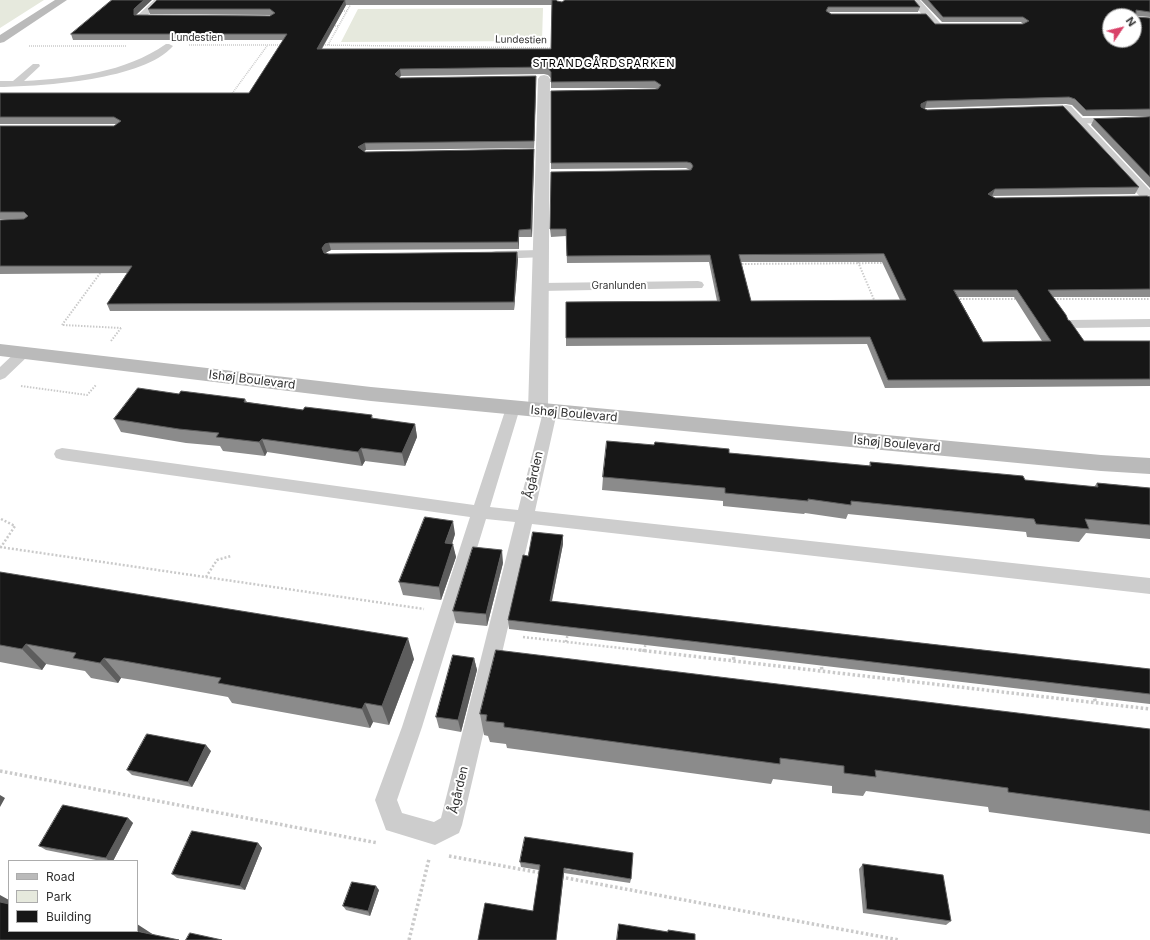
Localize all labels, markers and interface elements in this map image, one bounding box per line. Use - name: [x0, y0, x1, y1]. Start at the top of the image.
- north arrow: [1102, 8, 1142, 48]
- text: N: [1123, 14, 1139, 29]
- street label: Lundestien: [171, 32, 223, 44]
- street label: Lundestien: [495, 34, 547, 46]
- district label: STRANDGÅRDSPARKEN: [533, 57, 675, 71]
- street label: Granlunden: [592, 280, 646, 292]
- street label: Ishøj Boulevard: [208, 368, 296, 392]
- street label: Ishøj Boulevard: [530, 403, 618, 425]
- street label: Ishøj Boulevard: [853, 433, 941, 455]
- street label: Ågården: [522, 450, 546, 500]
- street label: Ågården: [447, 765, 471, 815]
- legend: [8, 860, 138, 932]
- text: Road: [46, 869, 75, 884]
- text: Park: [46, 889, 72, 904]
- text: Building: [46, 909, 91, 924]

